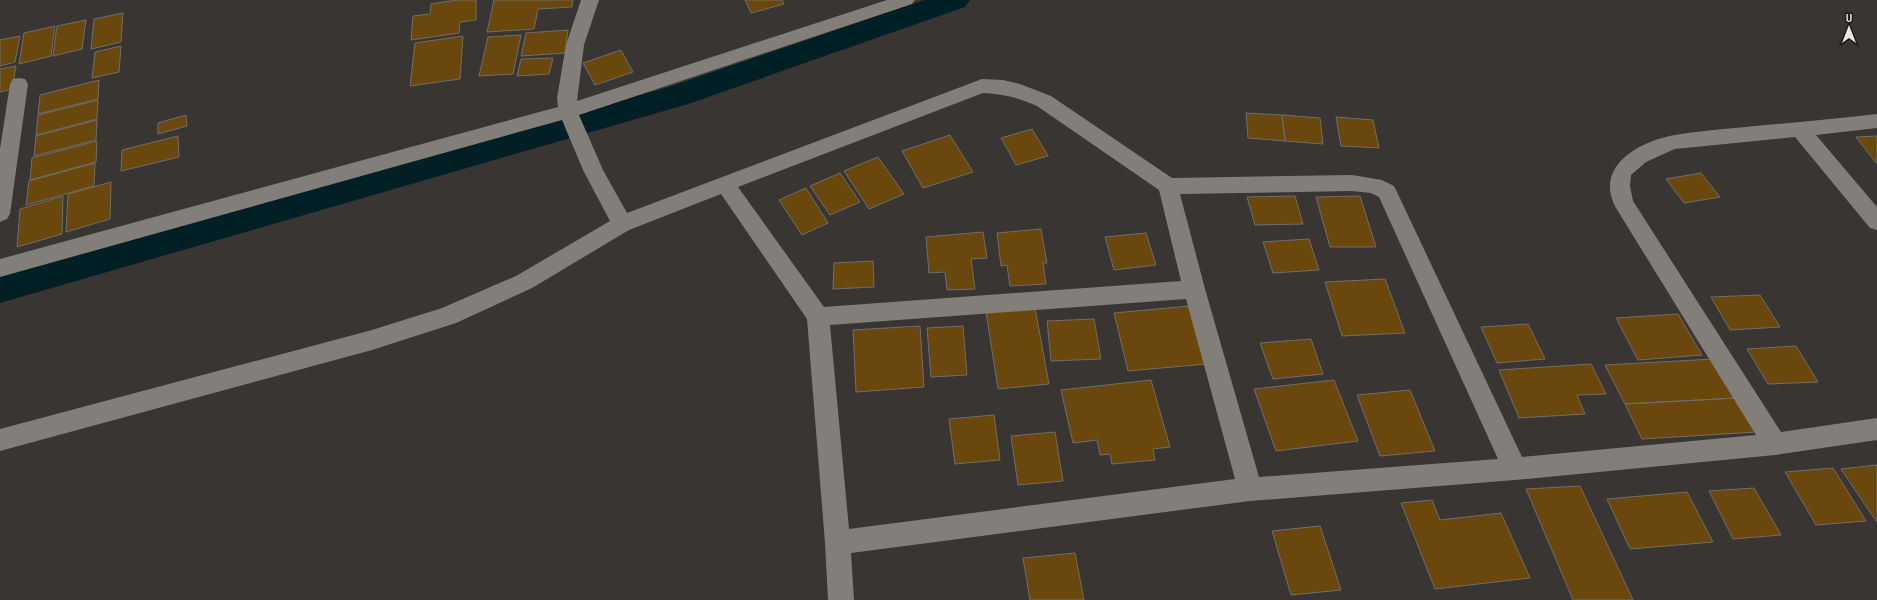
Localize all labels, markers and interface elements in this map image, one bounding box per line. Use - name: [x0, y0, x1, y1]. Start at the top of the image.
- north arrow: [1829, 8, 1869, 48]
- text: U: [1846, 11, 1852, 25]

